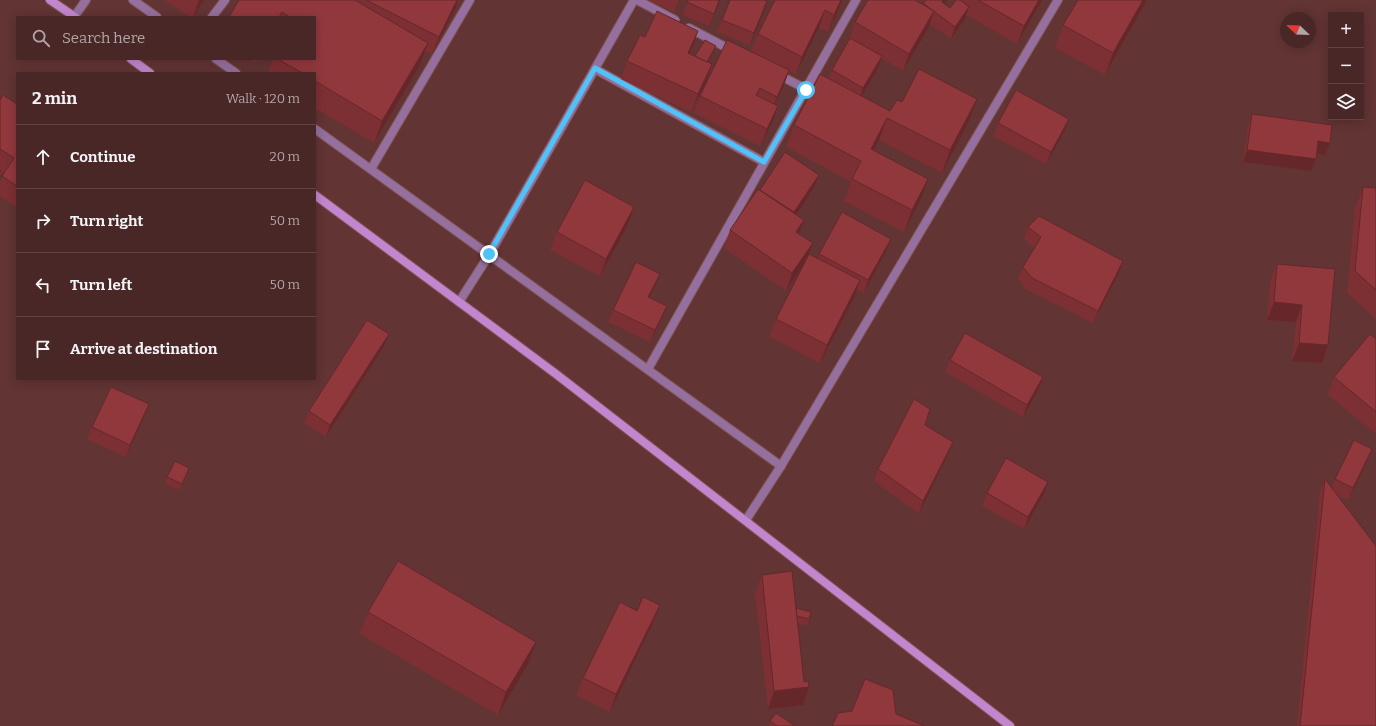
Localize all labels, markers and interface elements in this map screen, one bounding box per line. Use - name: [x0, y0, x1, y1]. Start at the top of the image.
- north arrow: [1280, 12, 1316, 48]
- map controls: [1328, 12, 1364, 120]
- button: +: [1328, 12, 1364, 48]
- search box: [16, 16, 316, 60]
- icon: search: [30, 27, 52, 49]
- text: Search here: [62, 29, 145, 47]
- button: −: [1328, 48, 1364, 84]
- route start: [797, 81, 815, 99]
- button: layers: [1328, 84, 1364, 120]
- text: 2 min: [32, 88, 77, 109]
- text: Walk · 120 m: [226, 91, 300, 106]
- icon: ahead: [32, 146, 54, 168]
- text: Continue: [70, 148, 136, 166]
- text: 20 m: [270, 149, 300, 164]
- icon: right: [32, 210, 54, 232]
- text: Turn right: [70, 212, 143, 230]
- text: 50 m: [270, 213, 300, 228]
- route end: [480, 245, 498, 263]
- icon: left: [32, 274, 54, 296]
- text: Turn left: [70, 276, 132, 294]
- text: 50 m: [270, 277, 300, 292]
- icon: arrive: [32, 338, 54, 360]
- text: Arrive at destination: [70, 340, 217, 358]

